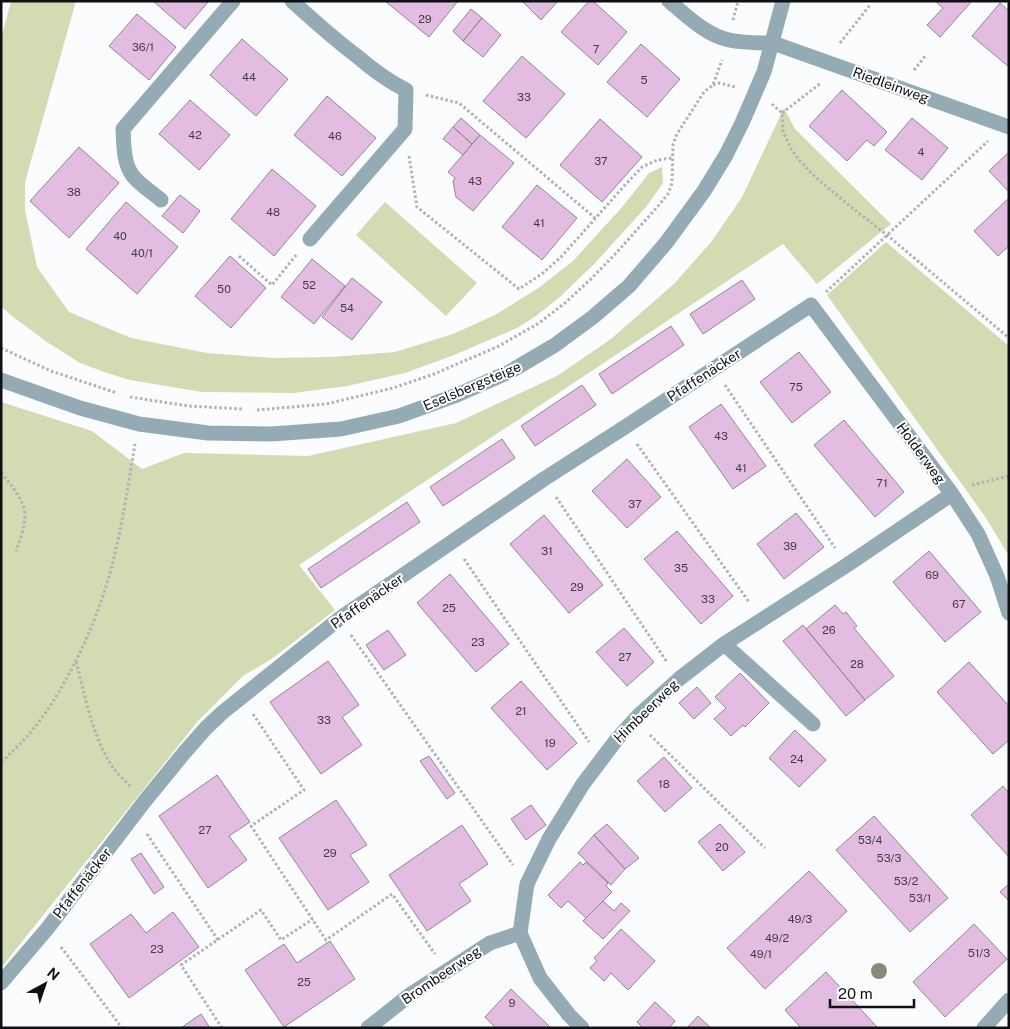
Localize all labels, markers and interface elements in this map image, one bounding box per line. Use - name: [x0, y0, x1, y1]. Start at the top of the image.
- house number: 29: [418, 13, 432, 25]
- house number: 36/1: [132, 41, 154, 53]
- house number: 7: [593, 43, 600, 55]
- street label: Riedleinweg: [851, 64, 931, 106]
- house number: 44: [242, 71, 256, 83]
- house number: 5: [640, 74, 648, 86]
- house number: 33: [517, 91, 531, 103]
- house number: 42: [188, 129, 202, 141]
- house number: 46: [328, 130, 342, 142]
- house number: 4: [918, 146, 925, 158]
- house number: 37: [594, 155, 608, 167]
- house number: 43: [468, 175, 482, 187]
- house number: 38: [67, 186, 81, 198]
- house number: 48: [266, 206, 280, 218]
- house number: 41: [533, 217, 545, 229]
- house number: 40: [113, 230, 127, 242]
- house number: 40/1: [131, 247, 153, 259]
- house number: 52: [302, 279, 316, 291]
- house number: 50: [217, 283, 231, 295]
- house number: 54: [340, 302, 354, 314]
- street label: Pfaffenäcker: [664, 345, 744, 405]
- street label: Eselsbergsteige: [421, 358, 523, 414]
- house number: 75: [789, 381, 803, 393]
- street label: Holderweg: [893, 419, 949, 487]
- house number: 43: [714, 430, 728, 442]
- house number: 41: [735, 462, 747, 474]
- house number: 71: [876, 477, 888, 489]
- house number: 37: [628, 498, 642, 510]
- house number: 39: [783, 540, 797, 552]
- house number: 31: [541, 545, 553, 557]
- house number: 35: [674, 562, 688, 574]
- house number: 69: [925, 569, 939, 581]
- street label: Pfaffenäcker: [328, 570, 406, 632]
- house number: 29: [570, 581, 584, 593]
- house number: 33: [701, 593, 715, 605]
- house number: 67: [952, 598, 966, 610]
- house number: 25: [442, 602, 456, 614]
- house number: 26: [822, 624, 836, 636]
- house number: 23: [471, 636, 485, 648]
- house number: 27: [618, 651, 632, 663]
- house number: 28: [850, 658, 864, 670]
- street label: Himbeerweg: [610, 676, 682, 746]
- house number: 21: [515, 705, 527, 717]
- house number: 33: [317, 714, 331, 726]
- house number: 19: [544, 737, 556, 749]
- house number: 24: [790, 753, 804, 765]
- house number: 18: [658, 778, 670, 790]
- house number: 27: [198, 824, 212, 836]
- house number: 53/4: [858, 834, 882, 846]
- house number: 20: [715, 841, 729, 853]
- street label: Pfaffenäcker: [50, 845, 114, 921]
- house number: 29: [323, 847, 337, 859]
- house number: 53/3: [877, 852, 901, 864]
- house number: 53/2: [894, 875, 919, 887]
- house number: 53/1: [909, 892, 931, 904]
- house number: 49/3: [788, 913, 812, 925]
- house number: 49/2: [765, 932, 790, 944]
- street label: Brombeerweg: [398, 942, 484, 1007]
- house number: 23: [150, 943, 164, 955]
- house number: 51/3: [968, 947, 990, 959]
- house number: 49/1: [750, 948, 772, 960]
- north arrow: [20, 959, 70, 1009]
- text: N: [44, 964, 63, 984]
- house number: 25: [297, 976, 311, 988]
- scale bar: [830, 976, 914, 1008]
- text: 20 m: [838, 985, 873, 1002]
- house number: 9: [509, 997, 516, 1009]

